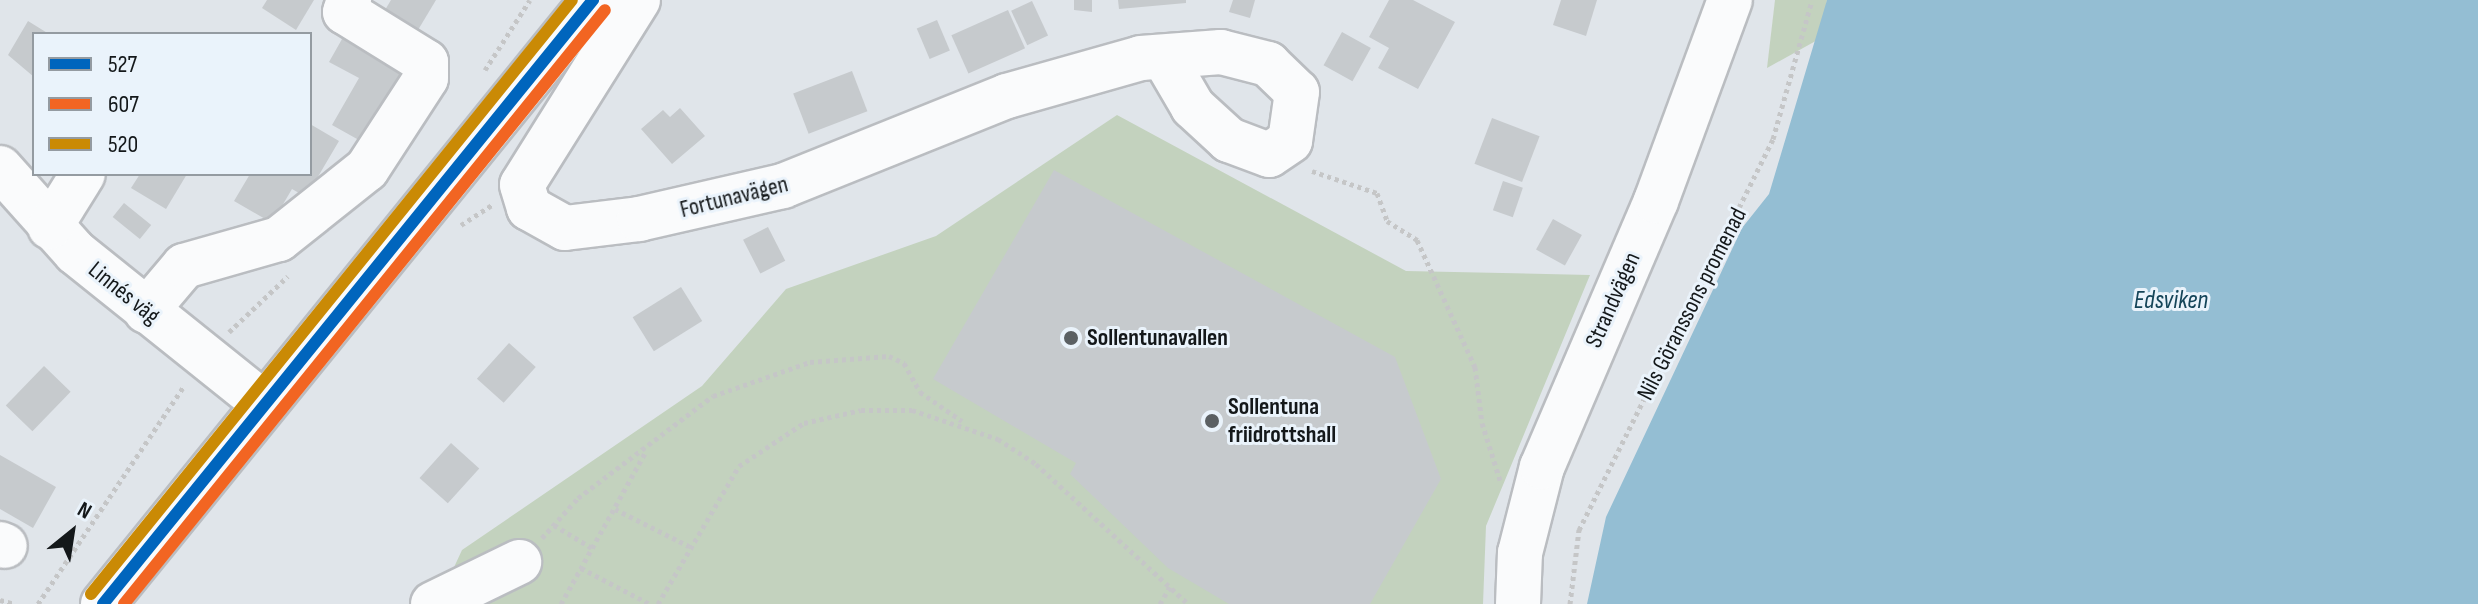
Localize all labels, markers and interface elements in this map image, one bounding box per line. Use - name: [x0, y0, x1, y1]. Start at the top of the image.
- legend: [32, 32, 312, 176]
- text: 527: [108, 50, 137, 79]
- text: 607: [108, 90, 139, 119]
- text: 520: [108, 130, 138, 159]
- street label: Fortunavägen: [677, 170, 791, 224]
- street label: Nils Göranssons promenad: [1631, 203, 1753, 405]
- street label: Strandvägen: [1579, 248, 1647, 352]
- street label: Linnés väg: [82, 255, 166, 331]
- water label: Edsviken: [2134, 285, 2208, 317]
- place label: Sollentunavallen: [1087, 324, 1228, 352]
- marker: Sollentunavallen: [1062, 329, 1080, 347]
- place label: Sollentuna friidrottshall: [1228, 393, 1336, 449]
- marker: Sollentuna friidrottshall: [1203, 412, 1221, 430]
- north arrow: [32, 492, 112, 572]
- text: N: [72, 496, 96, 525]

